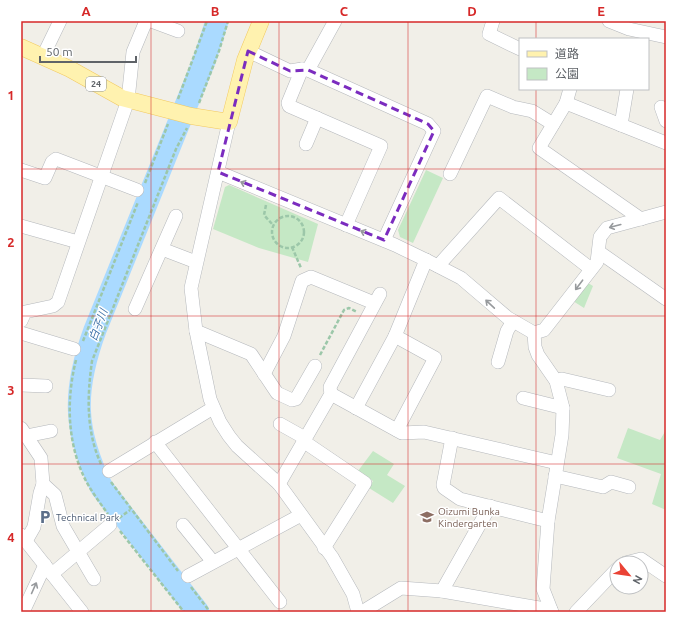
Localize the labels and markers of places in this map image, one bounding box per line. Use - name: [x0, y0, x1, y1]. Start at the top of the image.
- place label: Oizumi Bunka Kindergarten: [438, 506, 500, 529]
- parking icon: Technical Park: [37, 509, 53, 525]
- school or university icon: Oizumi Bunka Kindergarten: [419, 509, 435, 525]
- place label: Technical Park: [56, 512, 120, 523]

